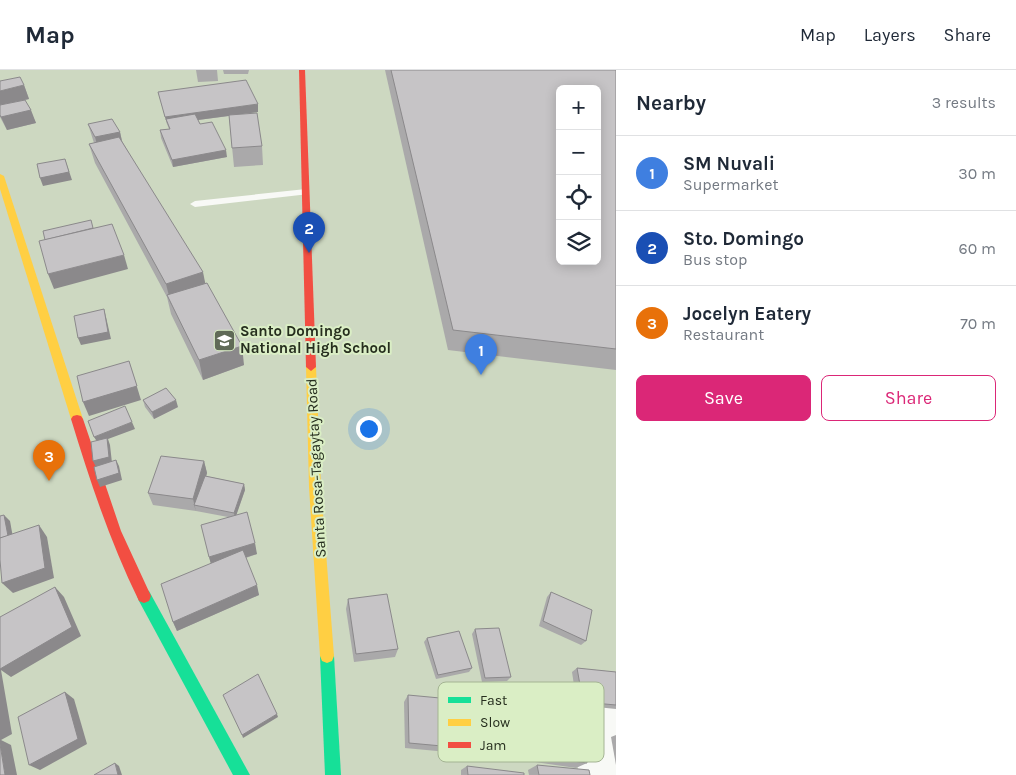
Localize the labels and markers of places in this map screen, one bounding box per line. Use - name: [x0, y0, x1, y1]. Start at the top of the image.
- pin: 2: [293, 212, 325, 253]
- place label: Santo Domingo National High School: [240, 322, 391, 357]
- school or university icon: Santo Domingo National High School: [212, 328, 236, 352]
- pin: 1: [465, 334, 497, 375]
- pin: 3: [33, 440, 65, 481]

